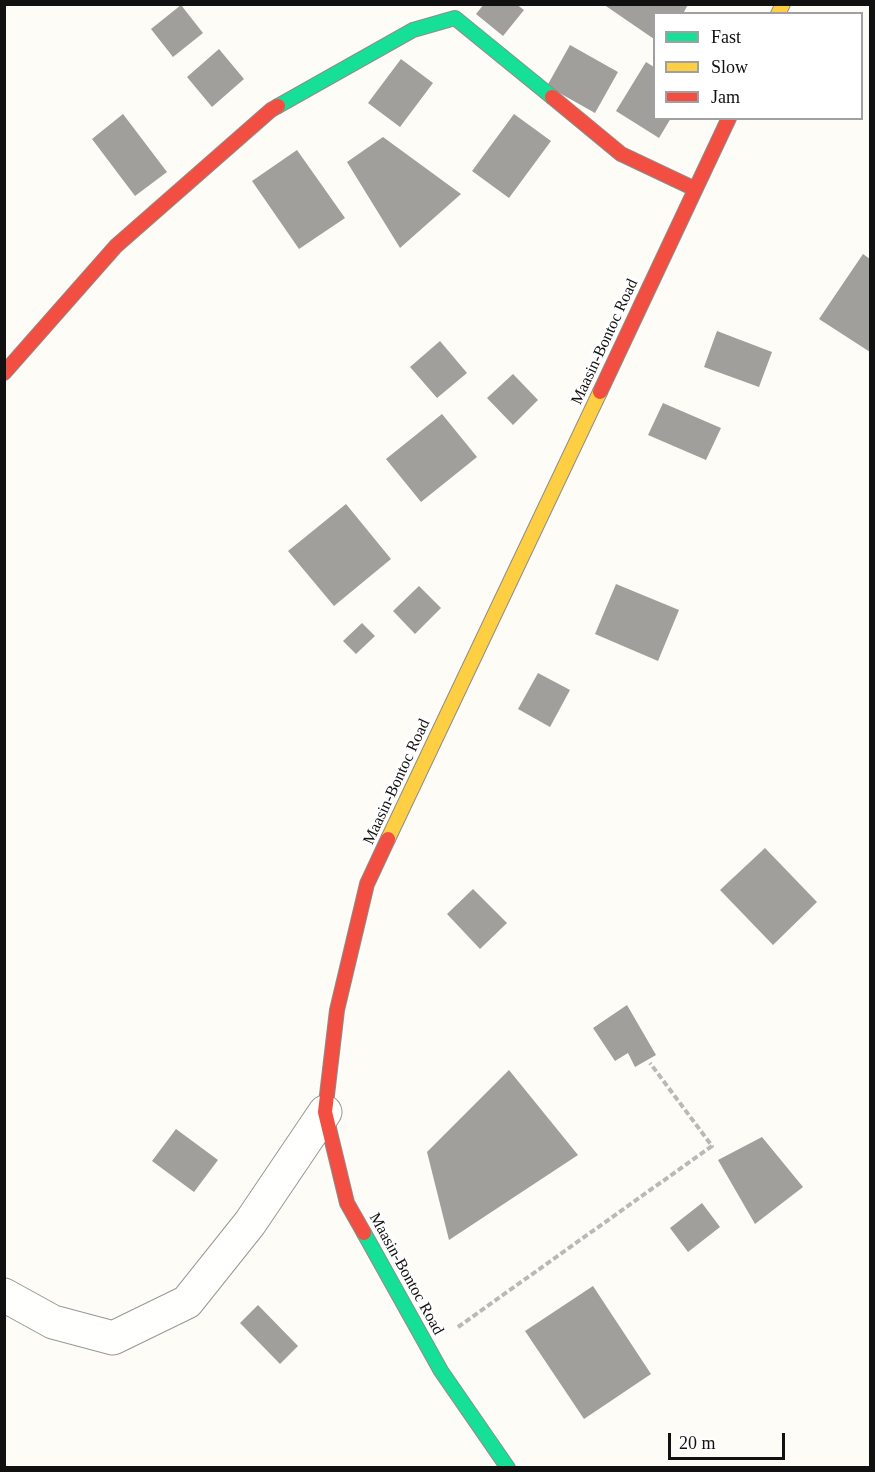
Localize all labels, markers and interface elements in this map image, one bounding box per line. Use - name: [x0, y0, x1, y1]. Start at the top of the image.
- legend: [653, 12, 863, 120]
- text: Fast: [711, 27, 741, 47]
- text: Slow: [711, 57, 748, 77]
- text: Jam: [711, 87, 740, 107]
- street label: Maasin-Bontoc Road: [567, 276, 643, 408]
- street label: Maasin-Bontoc Road: [359, 716, 435, 848]
- street label: Maasin-Bontoc Road: [365, 1210, 447, 1338]
- scale bar: [671, 1421, 788, 1459]
- text: 20 m: [679, 1433, 716, 1453]

